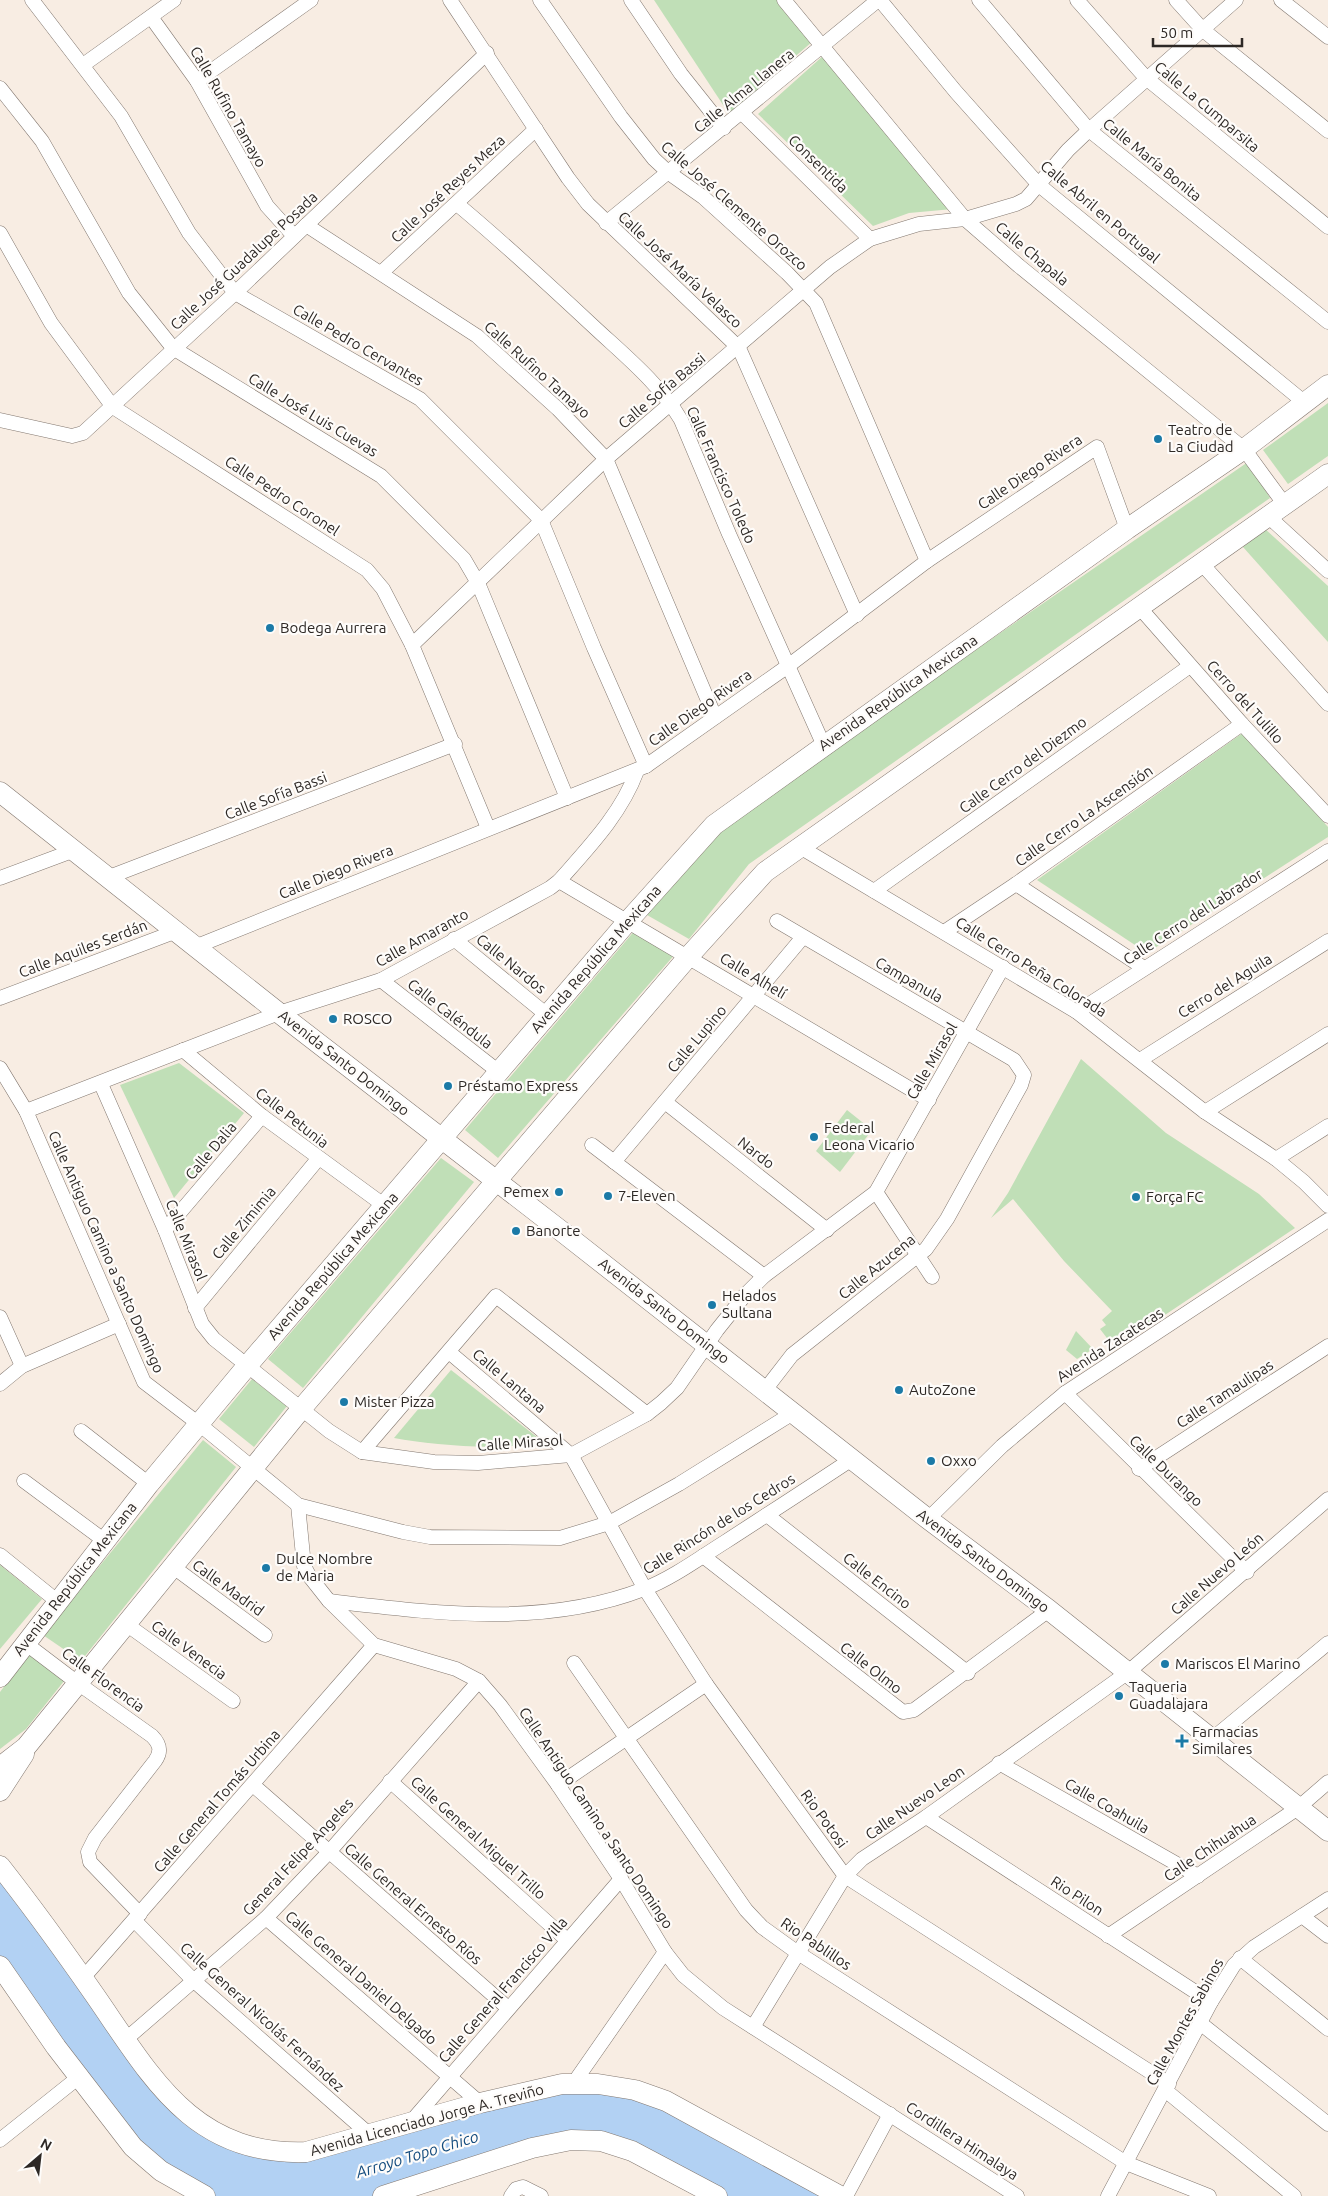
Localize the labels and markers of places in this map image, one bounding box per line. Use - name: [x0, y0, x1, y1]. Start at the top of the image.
- place label: Teatro de La Ciudad: [1168, 421, 1233, 455]
- marker: Teatro de La Ciudad: [1152, 433, 1164, 445]
- place label: Bodega Aurrera: [280, 619, 386, 636]
- marker: Bodega Aurrera: [264, 622, 276, 634]
- place label: ROSCO: [343, 1010, 393, 1027]
- marker: ROSCO: [327, 1013, 339, 1025]
- place label: Préstamo Express: [458, 1077, 578, 1094]
- marker: Préstamo Express: [442, 1080, 454, 1092]
- place label: Federal Leona Vicario: [824, 1119, 915, 1153]
- marker: Federal Leona Vicario: [808, 1131, 820, 1143]
- place label: Pemex: [503, 1183, 549, 1200]
- marker: Pemex: [553, 1186, 565, 1198]
- place label: 7-Eleven: [618, 1187, 676, 1204]
- place label: Força FC: [1146, 1188, 1203, 1205]
- marker: 7-Eleven: [602, 1190, 614, 1202]
- marker: Força FC: [1130, 1191, 1142, 1203]
- place label: Banorte: [526, 1222, 580, 1239]
- marker: Banorte: [510, 1225, 522, 1237]
- place label: Helados Sultana: [722, 1287, 776, 1321]
- marker: Helados Sultana: [706, 1299, 718, 1311]
- place label: AutoZone: [909, 1381, 976, 1398]
- marker: AutoZone: [893, 1384, 905, 1396]
- place label: Mister Pizza: [354, 1393, 435, 1410]
- marker: Mister Pizza: [338, 1396, 350, 1408]
- place label: Oxxo: [941, 1452, 977, 1469]
- marker: Oxxo: [925, 1455, 937, 1467]
- place label: Dulce Nombre de Maria: [276, 1550, 373, 1584]
- marker: Dulce Nombre de Maria: [260, 1562, 272, 1574]
- place label: Mariscos El Marino: [1175, 1655, 1300, 1672]
- marker: Mariscos El Marino: [1159, 1658, 1171, 1670]
- place label: Taqueria Guadalajara: [1129, 1678, 1208, 1712]
- marker: Taqueria Guadalajara: [1113, 1690, 1125, 1702]
- place label: Farmacias Similares: [1192, 1723, 1258, 1757]
- marker: Farmacias Similares: [1176, 1735, 1188, 1747]

